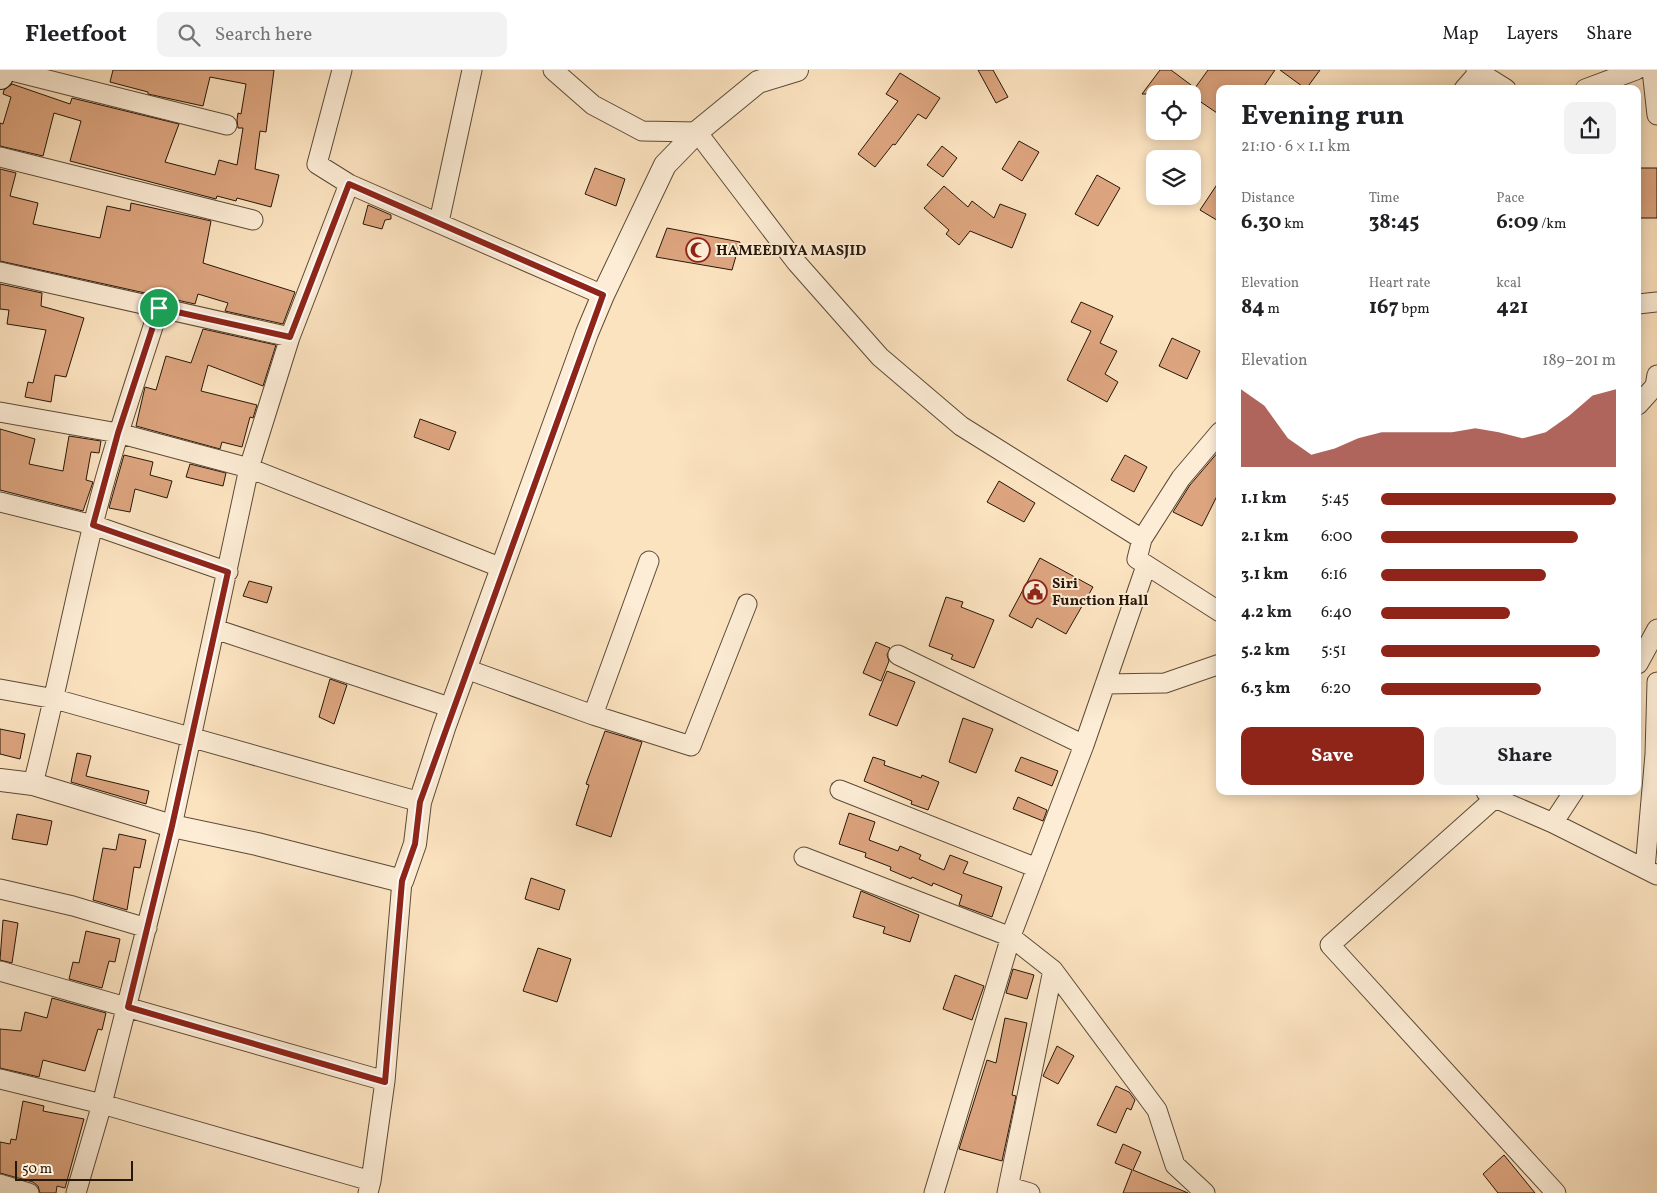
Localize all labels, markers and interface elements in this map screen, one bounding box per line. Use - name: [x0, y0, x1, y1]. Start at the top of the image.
- search box: [157, 12, 507, 57]
- text: Fleetfoot: [25, 18, 127, 52]
- icon: search: [175, 21, 203, 49]
- text: Search here: [215, 22, 312, 48]
- text: Map: [1442, 22, 1478, 47]
- text: Layers: [1506, 22, 1558, 47]
- text: Share: [1586, 22, 1632, 47]
- map controls: [1146, 85, 1201, 205]
- button: locate: [1146, 85, 1201, 140]
- text: Evening run: [1241, 97, 1405, 136]
- button: share: [1564, 102, 1616, 154]
- text: 21:10 · 6 × 1.1 km: [1241, 136, 1351, 158]
- button: layers: [1146, 150, 1201, 205]
- text: Distance: [1241, 189, 1295, 208]
- text: Time: [1369, 189, 1399, 208]
- text: Pace: [1496, 189, 1524, 208]
- text: 6.30: [1241, 208, 1281, 237]
- text: 38:45: [1369, 208, 1419, 237]
- text: 6:09: [1496, 208, 1538, 237]
- text: km: [1281, 215, 1304, 234]
- text: /km: [1538, 215, 1566, 234]
- mosque icon: HAMEEDIYA MASJID: [685, 237, 711, 263]
- place label: HAMEEDIYA MASJID: [716, 241, 866, 262]
- text: Elevation: [1241, 274, 1299, 293]
- text: Heart rate: [1369, 274, 1430, 293]
- text: kcal: [1496, 274, 1521, 293]
- pin: [138, 287, 180, 329]
- text: 84: [1241, 293, 1265, 322]
- text: 167: [1369, 293, 1399, 322]
- text: 421: [1496, 293, 1528, 322]
- icon: arrive: [145, 294, 173, 322]
- text: m: [1265, 300, 1280, 319]
- text: bpm: [1399, 300, 1430, 319]
- text: Elevation: [1241, 350, 1308, 372]
- text: 189–201 m: [1542, 350, 1616, 372]
- text: 1.1 km: [1241, 488, 1287, 510]
- text: 5:45: [1321, 488, 1349, 510]
- text: 2.1 km: [1241, 526, 1289, 548]
- text: 6:00: [1321, 526, 1352, 548]
- text: 3.1 km: [1241, 564, 1289, 586]
- text: 6:16: [1321, 564, 1347, 586]
- place label: Siri Function Hall: [1052, 574, 1148, 612]
- public building icon: Siri Function Hall: [1022, 579, 1048, 605]
- text: 4.2 km: [1241, 602, 1292, 624]
- text: 6:40: [1321, 602, 1352, 624]
- text: 5.2 km: [1241, 640, 1290, 662]
- text: 5:51: [1321, 640, 1346, 662]
- text: 6.3 km: [1241, 678, 1291, 700]
- text: 6:20: [1321, 678, 1351, 700]
- button: Save: [1241, 727, 1424, 785]
- button: Share: [1434, 727, 1616, 785]
- scale bar: [15, 1158, 132, 1181]
- text: 50 m: [22, 1160, 52, 1179]

